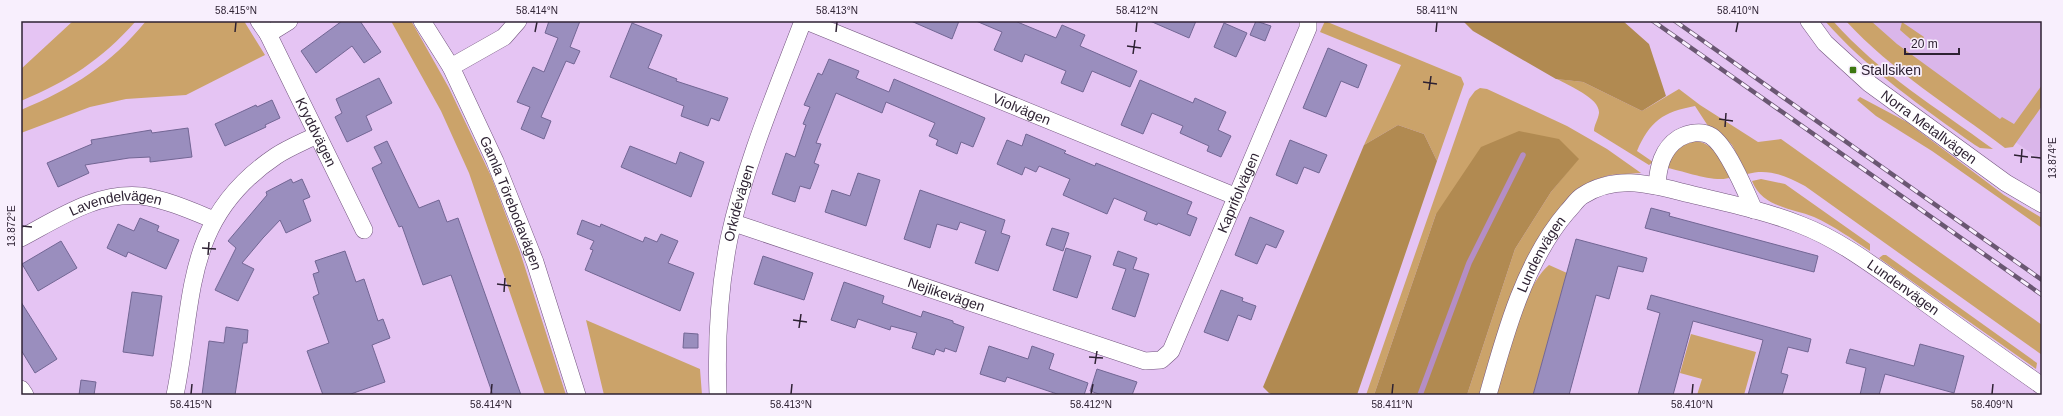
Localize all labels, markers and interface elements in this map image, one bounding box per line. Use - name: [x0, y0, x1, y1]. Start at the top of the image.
- text: 58.415°N: [215, 5, 257, 16]
- text: 58.414°N: [516, 5, 558, 16]
- text: 58.413°N: [816, 5, 858, 16]
- text: 58.412°N: [1116, 5, 1158, 16]
- text: 58.411°N: [1416, 5, 1458, 16]
- text: 58.410°N: [1717, 5, 1759, 16]
- scale bar: [1905, 30, 1959, 56]
- text: 20 m: [1911, 37, 1938, 51]
- place label: Stallsiken: [1861, 62, 1921, 78]
- marker: Stallsiken: [1848, 65, 1858, 75]
- street label: Norra Metallvägen: [1878, 87, 1980, 167]
- street label: Violvägen: [990, 90, 1053, 128]
- street label: Kryddvägen: [292, 95, 340, 169]
- street label: Gamla Törebodavägen: [476, 133, 545, 272]
- text: 13.874°E: [2047, 137, 2058, 179]
- street label: Kaprifolvägen: [1214, 150, 1262, 235]
- street label: Orkidévägen: [721, 162, 757, 243]
- street label: Lavendelvägen: [67, 188, 164, 219]
- text: 13.872°E: [6, 205, 17, 247]
- street label: Lundenvägen: [1514, 213, 1569, 295]
- street label: Lundenvägen: [1864, 256, 1942, 318]
- street label: Nejlikevägen: [906, 274, 987, 315]
- text: 58.415°N: [170, 399, 212, 410]
- text: 58.414°N: [470, 399, 512, 410]
- text: 58.413°N: [770, 399, 812, 410]
- text: 58.412°N: [1070, 399, 1112, 410]
- text: 58.411°N: [1371, 399, 1413, 410]
- text: 58.410°N: [1671, 399, 1713, 410]
- text: 58.409°N: [1971, 399, 2013, 410]

